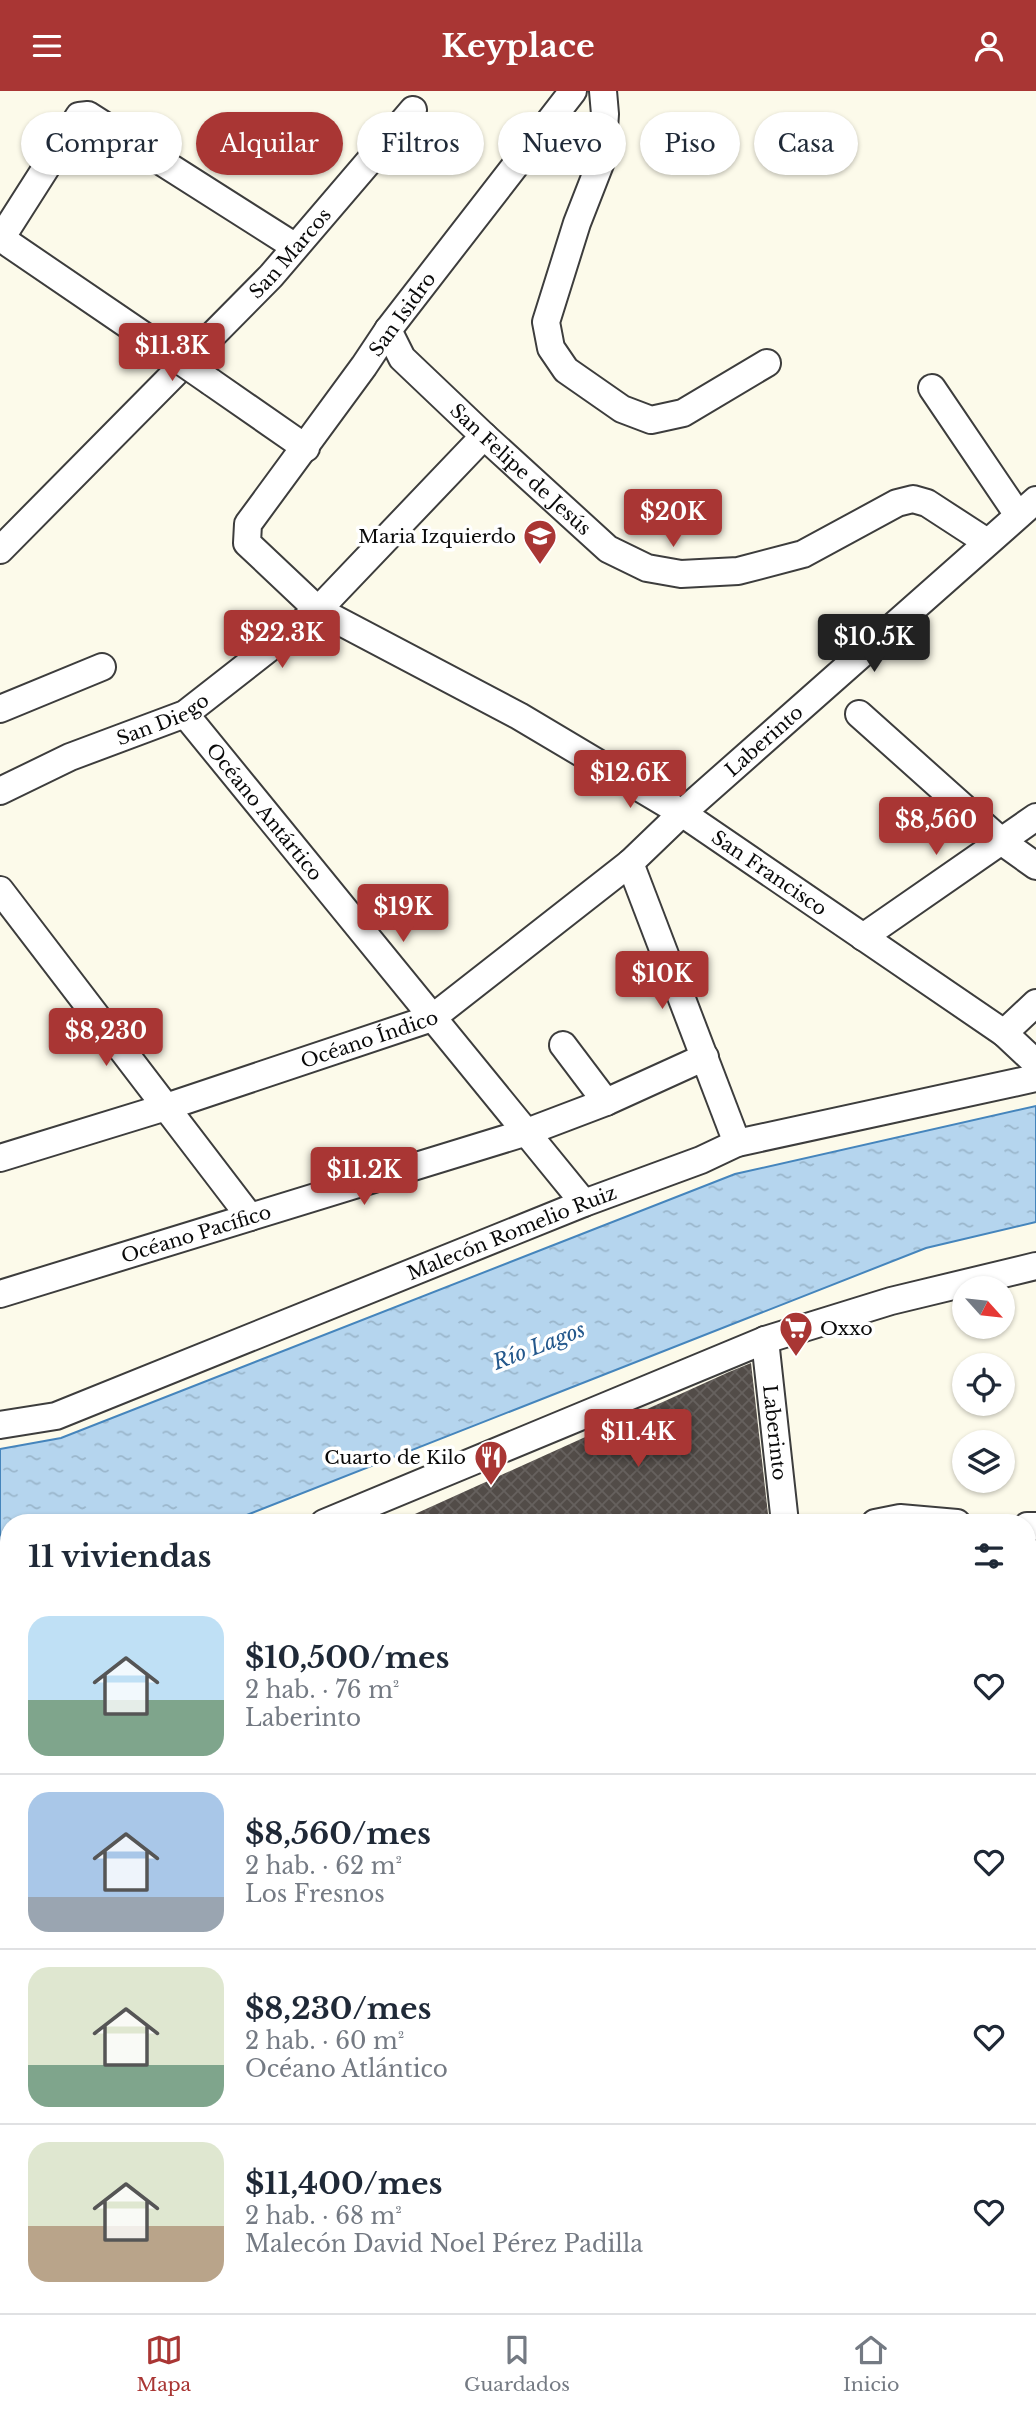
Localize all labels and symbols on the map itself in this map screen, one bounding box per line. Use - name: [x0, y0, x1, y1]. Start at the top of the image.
- street label: San Marcos: [244, 204, 336, 303]
- street label: San Isidro: [364, 268, 441, 361]
- pin: $11.3K: [115, 323, 229, 383]
- street label: San Felipe de Jesús: [445, 399, 596, 540]
- pin: $20K: [632, 489, 714, 549]
- school or university icon: Maria Izquierdo: [521, 517, 559, 566]
- place label: Maria Izquierdo: [358, 525, 516, 548]
- pin: $22.3K: [225, 611, 339, 670]
- pin: $10.5K: [817, 615, 931, 674]
- street label: San Diego: [114, 689, 214, 751]
- street label: Laberinto: [721, 701, 808, 781]
- street label: Océano Antártico: [201, 739, 327, 885]
- pin: $12.6K: [573, 751, 687, 810]
- pin: $8,560: [879, 797, 993, 857]
- street label: San Francisco: [707, 826, 831, 921]
- pin: $19K: [362, 885, 444, 944]
- pin: $10K: [621, 951, 703, 1011]
- street label: Océano Índico: [298, 1006, 441, 1073]
- pin: $8,230: [49, 1009, 163, 1068]
- pin: $11.2K: [307, 1147, 421, 1207]
- street label: Malecón Romelio Ruiz: [404, 1181, 620, 1285]
- street label: Océano Pacífico: [118, 1200, 274, 1268]
- north arrow: [952, 1276, 1015, 1339]
- supermarket icon: Oxxo: [777, 1309, 815, 1358]
- water label: Río Lagos: [488, 1316, 589, 1376]
- place label: Oxxo: [820, 1317, 873, 1340]
- street label: Laberinto: [758, 1384, 791, 1481]
- pin: $11.4K: [581, 1409, 695, 1469]
- restaurant icon: Cuarto de Kilo: [472, 1438, 510, 1487]
- place label: Cuarto de Kilo: [324, 1446, 466, 1469]

